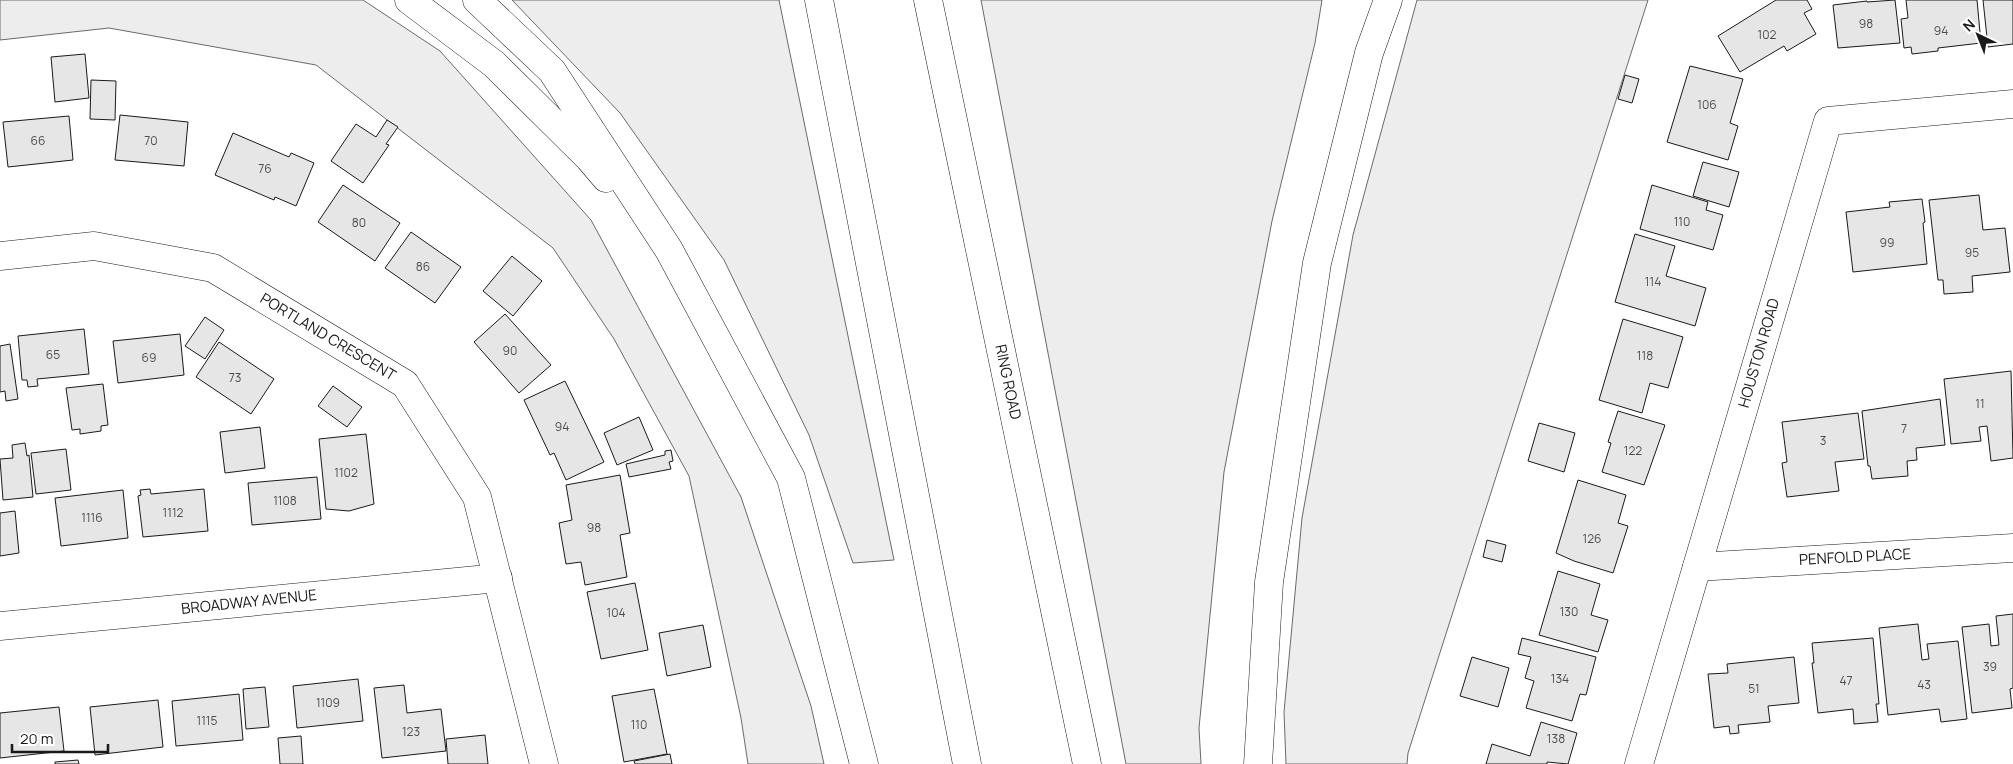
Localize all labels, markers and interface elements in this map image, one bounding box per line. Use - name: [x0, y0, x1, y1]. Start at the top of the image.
- north arrow: [1953, 10, 2003, 60]
- house number: 98: [1859, 15, 1873, 32]
- text: N: [1959, 15, 1979, 36]
- house number: 94: [1934, 22, 1948, 39]
- house number: 102: [1758, 26, 1777, 43]
- house number: 106: [1697, 96, 1717, 113]
- house number: 66: [31, 132, 45, 149]
- house number: 70: [144, 132, 158, 149]
- house number: 76: [258, 160, 272, 177]
- house number: 110: [1674, 213, 1690, 230]
- house number: 80: [352, 214, 366, 231]
- house number: 99: [1880, 234, 1894, 251]
- house number: 95: [1965, 244, 1979, 261]
- house number: 86: [416, 258, 430, 275]
- house number: 114: [1645, 273, 1661, 290]
- street label: PORTLAND CRESCENT: [256, 288, 400, 385]
- street label: HOUSTON ROAD: [1733, 296, 1784, 410]
- house number: 90: [503, 342, 517, 359]
- street label: RING ROAD: [990, 342, 1027, 421]
- house number: 65: [46, 346, 60, 363]
- house number: 118: [1637, 347, 1653, 364]
- house number: 69: [142, 349, 156, 366]
- house number: 73: [229, 369, 241, 386]
- house number: 11: [1975, 395, 1985, 412]
- house number: 94: [555, 418, 569, 435]
- house number: 7: [1901, 420, 1907, 437]
- house number: 3: [1820, 432, 1826, 449]
- house number: 122: [1624, 442, 1642, 459]
- house number: 1102: [334, 464, 358, 481]
- house number: 1108: [273, 492, 297, 509]
- house number: 1112: [163, 504, 184, 521]
- house number: 1116: [81, 509, 103, 526]
- house number: 98: [587, 519, 601, 536]
- house number: 126: [1583, 530, 1601, 547]
- street label: PENFOLD PLACE: [1798, 543, 1912, 570]
- street label: BROADWAY AVENUE: [180, 584, 318, 619]
- house number: 130: [1560, 603, 1578, 620]
- house number: 104: [606, 604, 626, 621]
- house number: 39: [1983, 658, 1997, 675]
- house number: 134: [1551, 670, 1569, 687]
- house number: 47: [1839, 672, 1853, 689]
- house number: 43: [1917, 676, 1931, 693]
- house number: 51: [1748, 680, 1760, 697]
- house number: 1109: [316, 694, 340, 711]
- house number: 1115: [197, 712, 218, 729]
- house number: 110: [631, 716, 647, 733]
- scale bar: [12, 722, 109, 754]
- house number: 123: [402, 723, 420, 740]
- text: 20 m: [20, 728, 53, 749]
- house number: 138: [1547, 730, 1565, 747]

